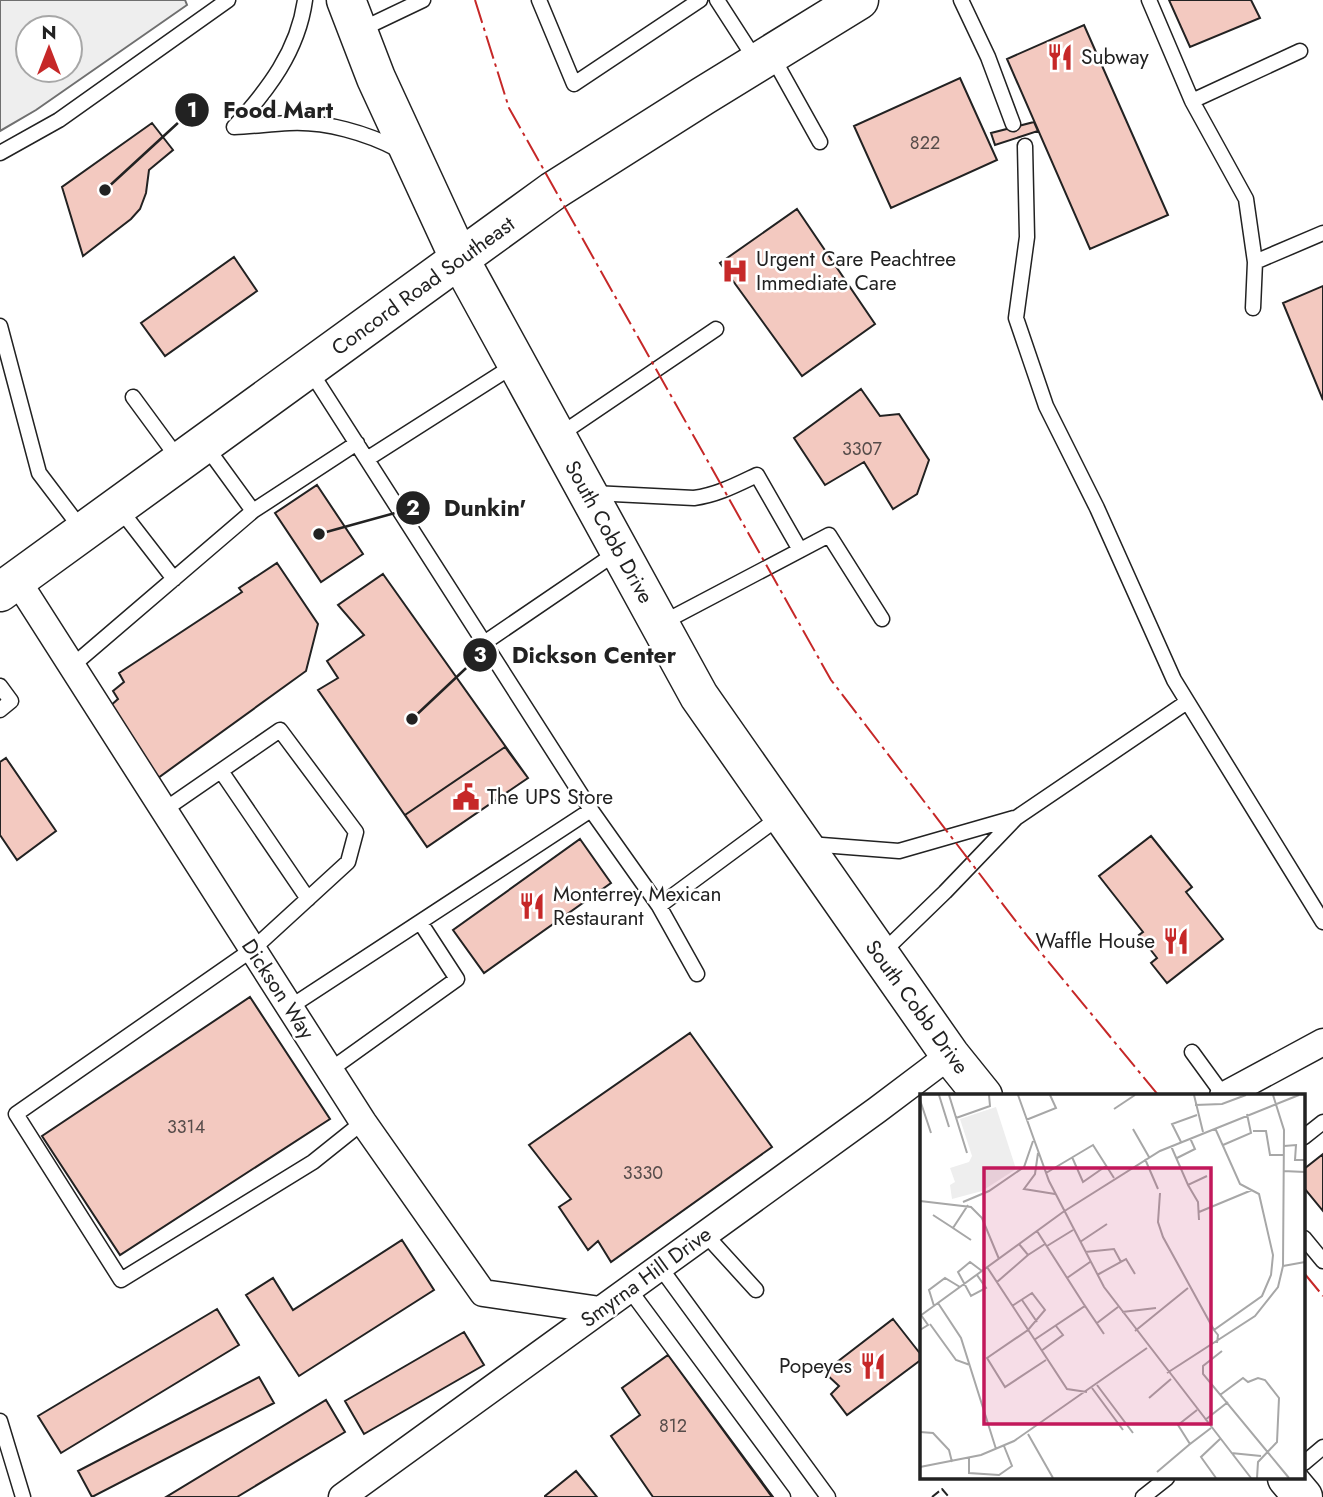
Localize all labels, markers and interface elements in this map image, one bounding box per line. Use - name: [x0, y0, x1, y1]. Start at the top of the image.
- north arrow: [14, 14, 84, 84]
- text: N: [41, 19, 57, 46]
- restaurant icon: Subway: [1045, 42, 1075, 72]
- place label: Subway: [1081, 42, 1149, 72]
- callout: Food Mart: [174, 88, 347, 132]
- text: Food Mart: [223, 93, 334, 127]
- text: 1: [187, 95, 197, 125]
- house number: 822: [910, 130, 940, 156]
- street label: Concord Road Southeast: [325, 209, 521, 363]
- place label: Urgent Care Peachtree Immediate Care: [756, 244, 956, 298]
- hospital icon: Urgent Care Peachtree Immediate Care: [720, 256, 750, 286]
- house number: 3307: [842, 436, 883, 462]
- street label: South Cobb Drive: [557, 455, 661, 609]
- callout: Dunkin': [395, 486, 541, 530]
- text: Dunkin': [444, 491, 526, 525]
- text: 2: [406, 493, 420, 523]
- callout: Dickson Center: [463, 633, 690, 677]
- text: Dickson Center: [512, 638, 677, 672]
- text: 3: [473, 640, 487, 670]
- public building icon: The UPS Store: [451, 782, 481, 812]
- place label: The UPS Store: [487, 782, 613, 812]
- place label: Monterrey Mexican Restaurant: [553, 879, 721, 933]
- restaurant icon: Monterrey Mexican Restaurant: [517, 891, 547, 921]
- place label: Waffle House: [1035, 926, 1155, 956]
- restaurant icon: Waffle House: [1161, 926, 1191, 956]
- street label: Dickson Way: [234, 933, 322, 1046]
- street label: South Cobb Drive: [858, 934, 976, 1080]
- inset map: [920, 1094, 1306, 1480]
- house number: 3314: [167, 1114, 205, 1140]
- house number: 3330: [623, 1160, 663, 1186]
- street label: Smyrna Hill Drive: [575, 1219, 718, 1335]
- place label: Popeyes: [779, 1351, 852, 1381]
- restaurant icon: Popeyes: [858, 1351, 888, 1381]
- house number: 812: [659, 1413, 687, 1439]

